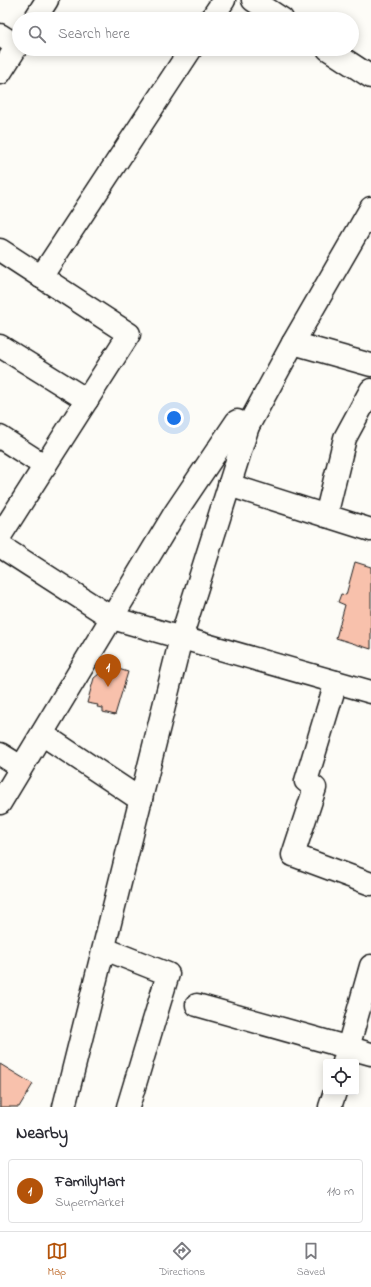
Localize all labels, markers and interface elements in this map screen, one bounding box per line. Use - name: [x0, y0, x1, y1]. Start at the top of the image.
- search box: [12, 12, 359, 56]
- icon: search: [26, 23, 48, 45]
- text: Search here: [58, 23, 130, 45]
- your location: [164, 408, 184, 428]
- pin: 1: [95, 654, 121, 687]
- map controls: [323, 1059, 359, 1095]
- button: locate: [323, 1059, 359, 1095]
- text: Nearby: [16, 1121, 68, 1146]
- text: FamilyMart: [55, 1171, 125, 1193]
- text: 1: [28, 1182, 32, 1201]
- text: 110 m: [327, 1182, 354, 1201]
- text: Supermarket: [55, 1193, 125, 1212]
- tab: Map: [46, 1240, 68, 1280]
- tab: Directions: [159, 1240, 205, 1280]
- tab: Saved: [297, 1240, 325, 1280]

